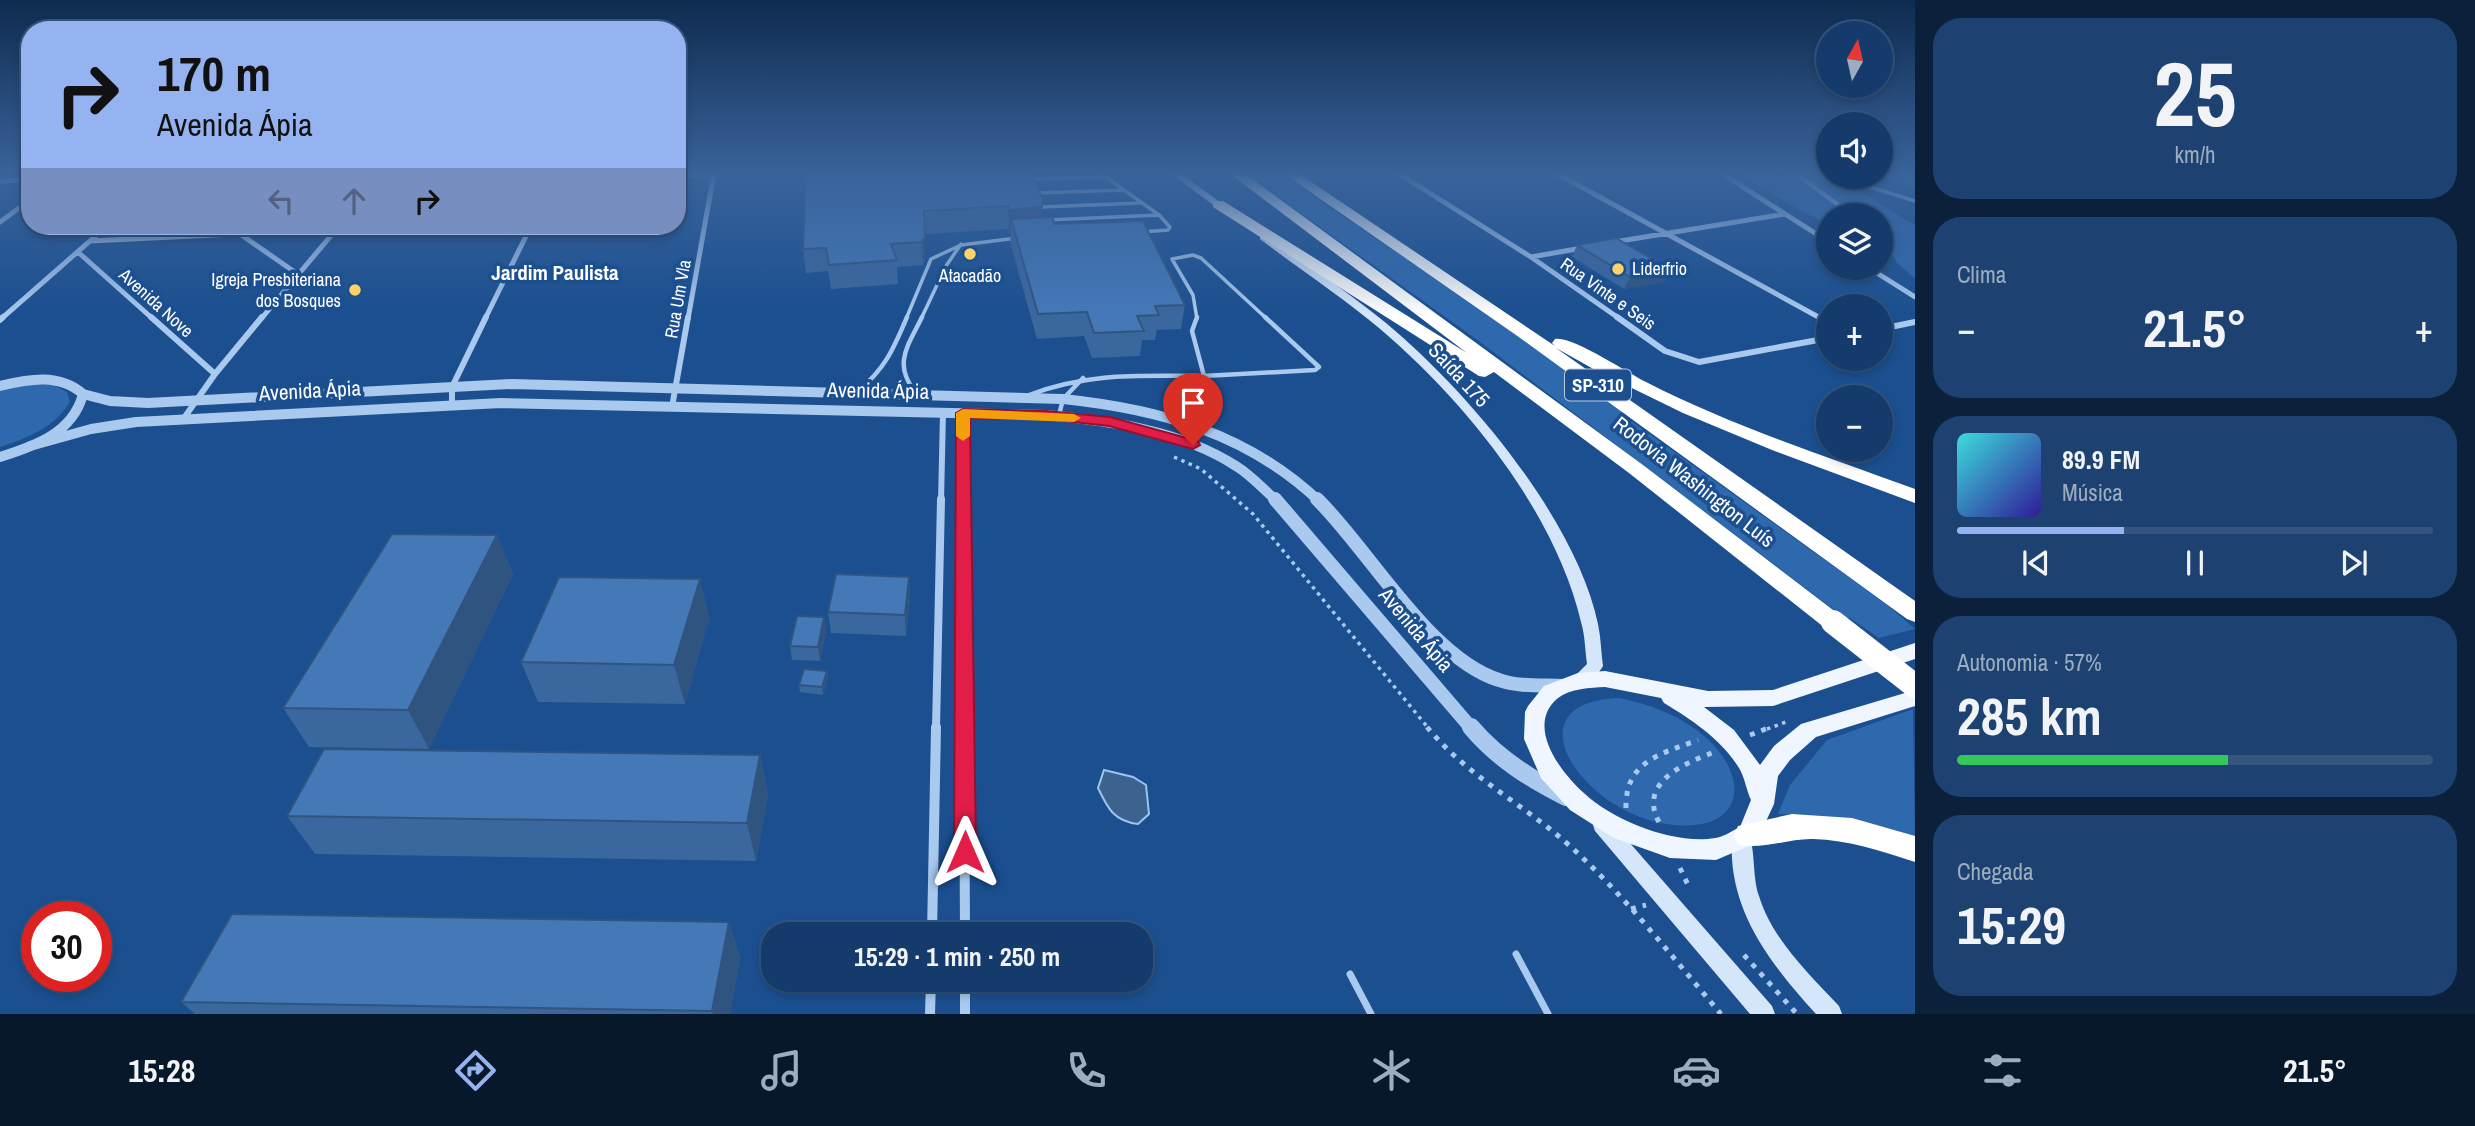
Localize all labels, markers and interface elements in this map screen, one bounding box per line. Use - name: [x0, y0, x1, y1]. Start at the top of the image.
- north arrow: [1816, 21, 1894, 98]
- map controls: [1816, 21, 1893, 462]
- text: 25: [2154, 32, 2237, 154]
- text: 170 m: [157, 40, 271, 106]
- icon: right: [42, 49, 133, 140]
- text: Avenida Ápia: [157, 103, 313, 146]
- button: sound: [1816, 112, 1893, 189]
- text: km/h: [2175, 139, 2215, 170]
- icon: left: [262, 182, 300, 220]
- icon: ahead: [335, 182, 373, 220]
- icon: right: [408, 182, 446, 220]
- button: layers: [1816, 203, 1893, 280]
- marker: Atacadão: [962, 246, 978, 262]
- street label: Rua Vinte e Seis: [1556, 251, 1661, 336]
- place label: Liderfrio: [1632, 256, 1687, 281]
- district label: Jardim Paulista: [491, 258, 619, 287]
- street label: Rua Um Vla: [658, 258, 697, 340]
- text: Clima: [1957, 259, 2006, 290]
- marker: Liderfrio: [1610, 261, 1626, 277]
- street label: Avenida Nove: [113, 262, 199, 343]
- place label: Atacadão: [938, 263, 1001, 288]
- place label: Igreja Presbiteriana dos Bosques: [211, 267, 341, 313]
- marker: Igreja Presbiteriana dos Bosques: [347, 282, 363, 298]
- text: 21.5°: [2143, 293, 2247, 363]
- button: +: [1816, 294, 1893, 371]
- text: −: [1957, 303, 1975, 354]
- text: +: [2415, 303, 2433, 354]
- street label: Saída 175: [1422, 336, 1497, 413]
- road number: SP-310: [1565, 370, 1631, 400]
- street label: Avenida Ápia: [257, 373, 362, 408]
- pin: [1163, 373, 1223, 445]
- street label: Avenida Ápia: [826, 375, 930, 406]
- icon: arrive: [1174, 384, 1212, 422]
- button: −: [1816, 385, 1893, 462]
- street label: Rodovia Washington Luís: [1608, 409, 1781, 554]
- text: 89.9 FM: [2062, 442, 2140, 477]
- text: Música: [2062, 477, 2123, 508]
- icon: previous: [2017, 544, 2055, 582]
- icon: pause: [2176, 544, 2214, 582]
- icon: next: [2335, 544, 2373, 582]
- street label: Avenida Ápia: [1372, 580, 1461, 678]
- text: Autonomia · 57%: [1957, 647, 2102, 678]
- text: 285 km: [1957, 681, 2102, 751]
- position arrow: [928, 815, 1002, 889]
- text: Chegada: [1957, 856, 2034, 887]
- text: 15:29: [1957, 890, 2066, 960]
- speed limit sign: 30: [21, 901, 112, 992]
- text: 15:29 · 1 min · 250 m: [854, 939, 1060, 974]
- icon: directions: [451, 1046, 500, 1095]
- icon: music: [757, 1046, 806, 1095]
- icon: phone: [1062, 1046, 1111, 1095]
- icon: climate: [1367, 1046, 1416, 1095]
- icon: car: [1672, 1046, 1721, 1095]
- icon: filters: [1978, 1046, 2027, 1095]
- text: 15:28: [128, 1049, 195, 1092]
- text: 21.5°: [2283, 1049, 2347, 1092]

